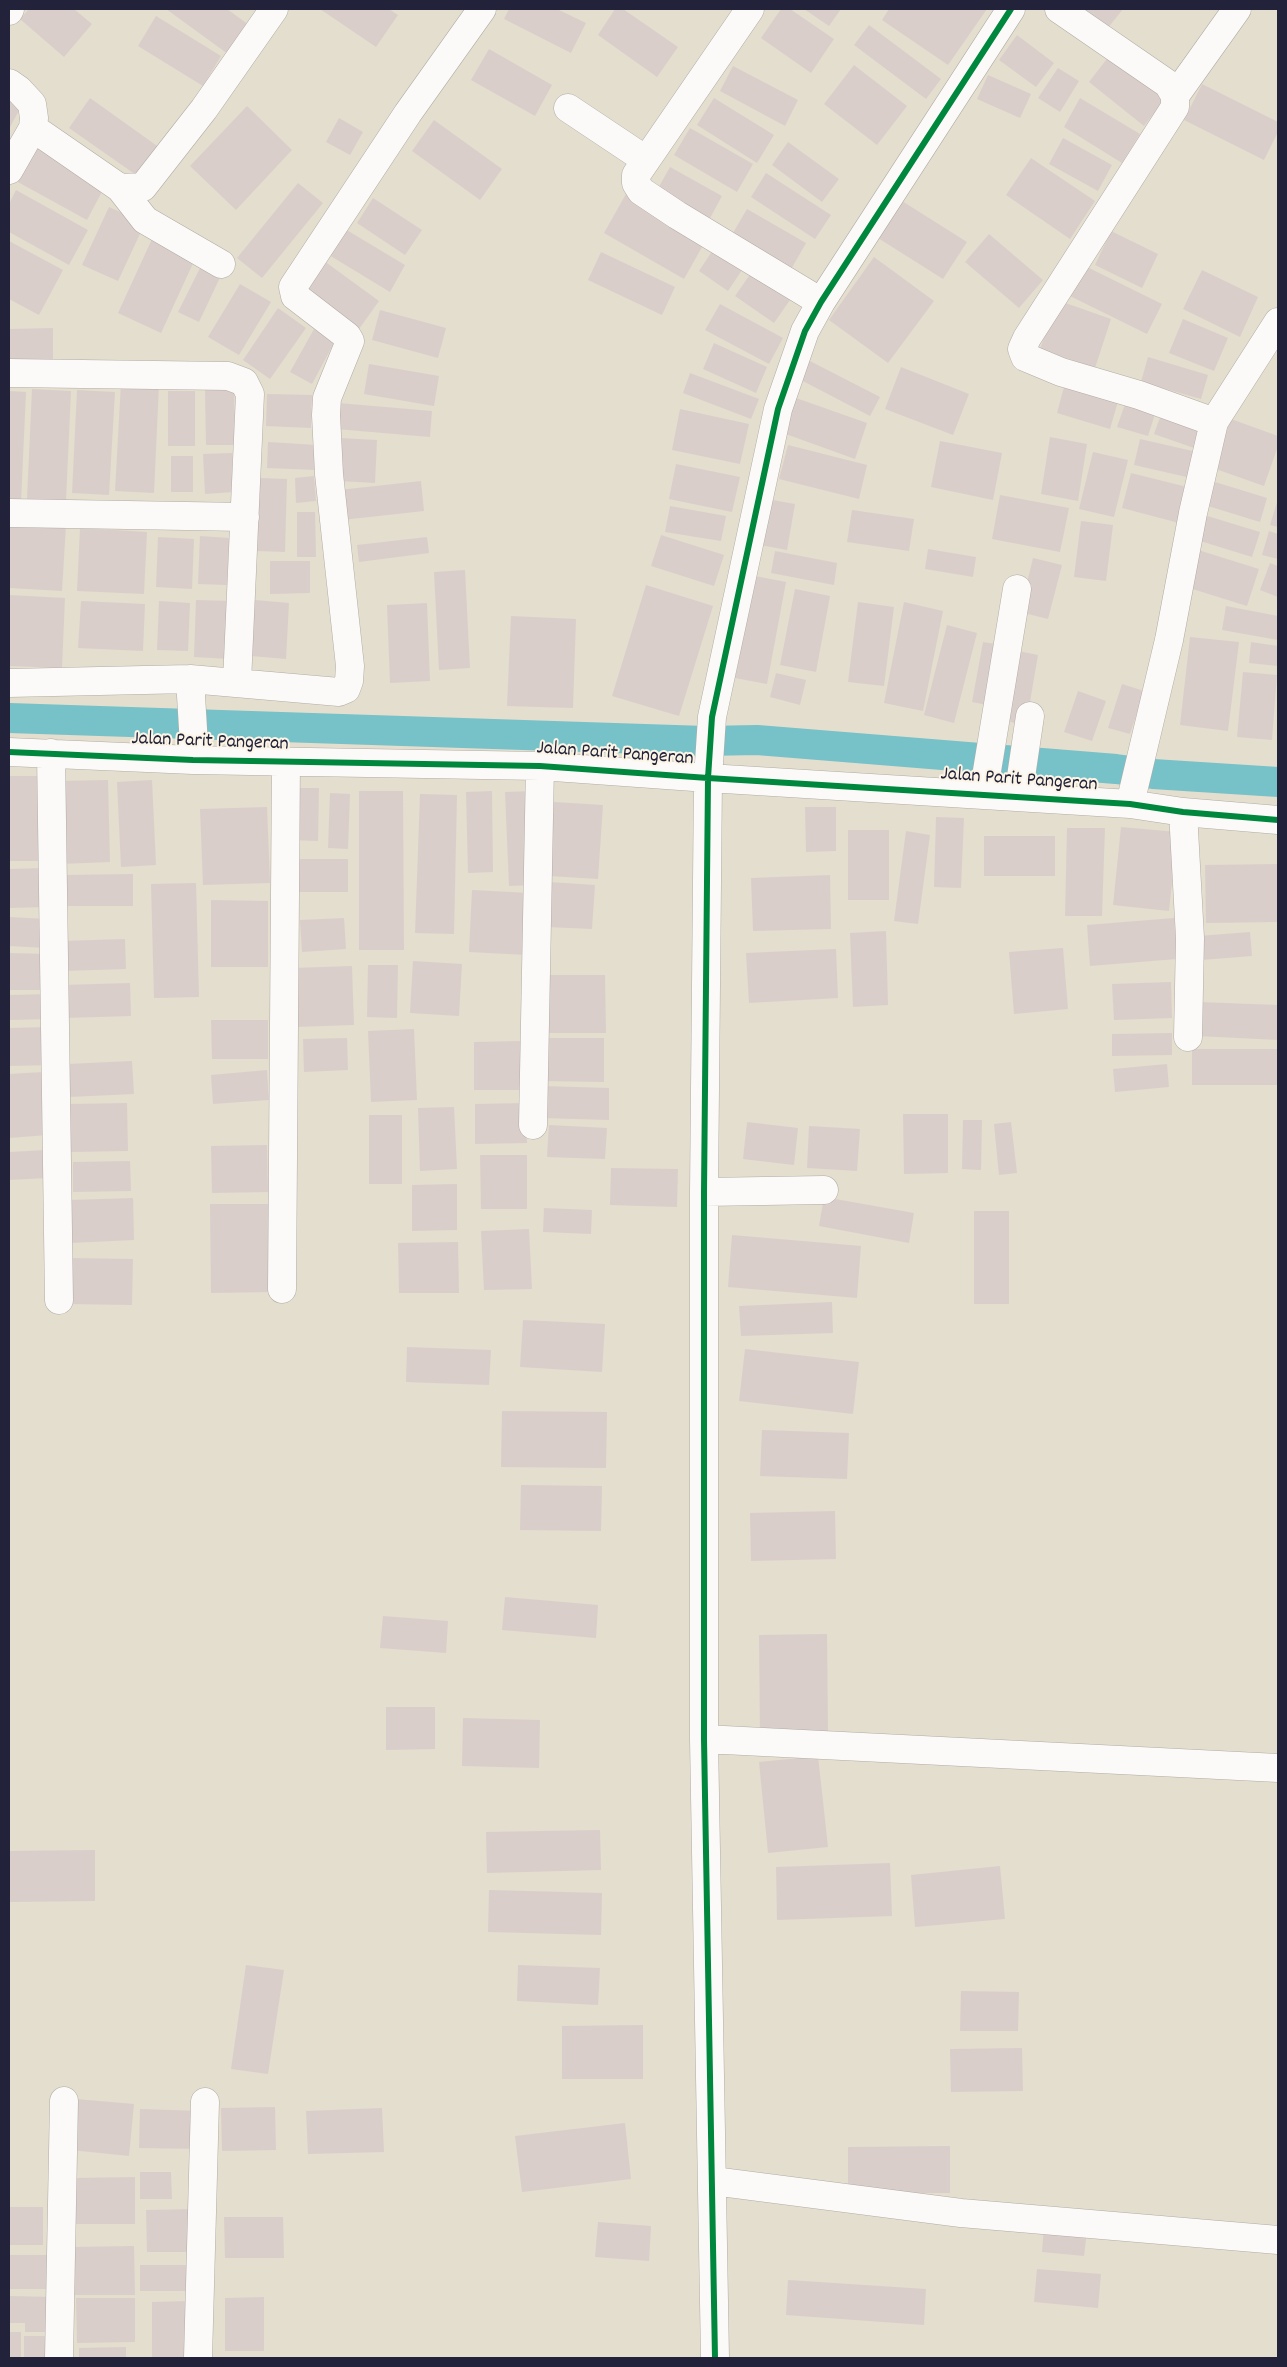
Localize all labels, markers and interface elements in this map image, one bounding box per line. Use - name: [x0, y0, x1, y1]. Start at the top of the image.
- street label: Jalan Parit Pangeran: [131, 728, 289, 758]
- street label: Jalan Parit Pangeran: [536, 738, 694, 772]
- street label: Jalan Parit Pangeran: [940, 764, 1098, 798]

